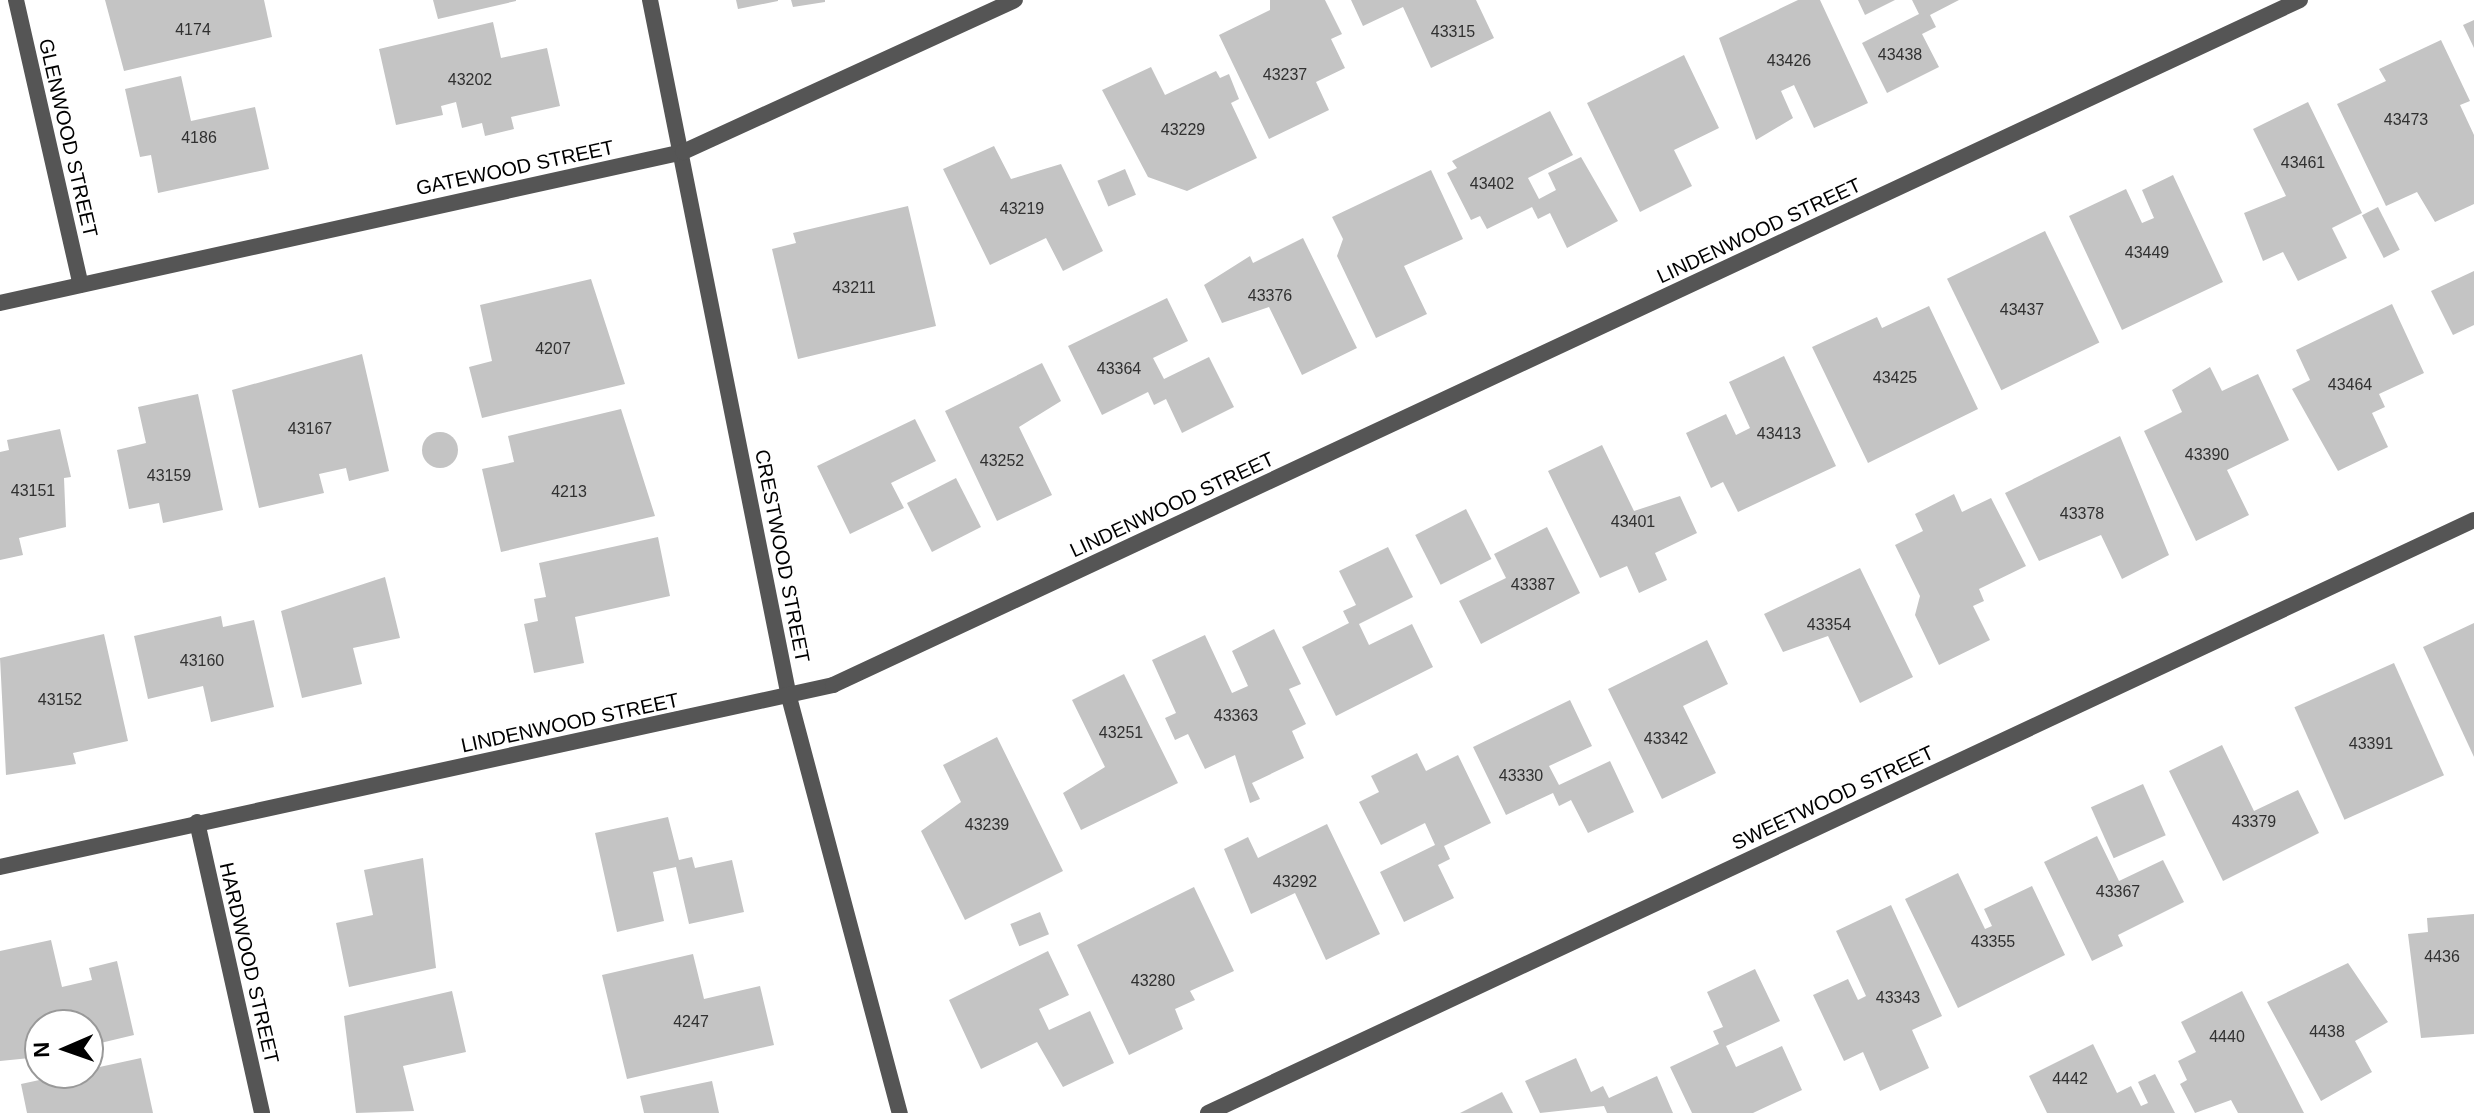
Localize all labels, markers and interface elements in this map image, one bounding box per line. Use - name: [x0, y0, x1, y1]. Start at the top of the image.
- house number: 4174: [175, 20, 211, 40]
- house number: 43315: [1431, 22, 1475, 42]
- street label: GLENWOOD STREET: [33, 36, 103, 240]
- house number: 43438: [1878, 45, 1922, 65]
- house number: 43426: [1767, 51, 1811, 71]
- house number: 43237: [1263, 65, 1307, 85]
- house number: 43202: [448, 70, 492, 90]
- house number: 43473: [2384, 110, 2428, 130]
- house number: 43229: [1161, 120, 1205, 140]
- house number: 4186: [181, 128, 217, 148]
- street label: GATEWOOD STREET: [414, 135, 616, 201]
- house number: 43461: [2281, 153, 2325, 173]
- street label: LINDENWOOD STREET: [1653, 173, 1865, 289]
- house number: 43402: [1470, 174, 1514, 194]
- house number: 43219: [1000, 199, 1044, 219]
- house number: 43449: [2125, 243, 2169, 263]
- house number: 43211: [832, 278, 876, 298]
- house number: 43376: [1248, 286, 1292, 306]
- house number: 43437: [2000, 300, 2044, 320]
- house number: 4207: [535, 339, 571, 359]
- house number: 43364: [1097, 359, 1141, 379]
- house number: 43425: [1873, 368, 1917, 388]
- house number: 43464: [2328, 375, 2372, 395]
- house number: 43167: [288, 419, 332, 439]
- house number: 43413: [1757, 424, 1801, 444]
- house number: 43390: [2185, 445, 2229, 465]
- street label: CRESTWOOD STREET: [750, 447, 814, 665]
- street label: LINDENWOOD STREET: [1066, 447, 1278, 563]
- house number: 43252: [980, 451, 1024, 471]
- house number: 43159: [147, 466, 191, 486]
- house number: 43151: [11, 481, 55, 501]
- house number: 4213: [551, 482, 587, 502]
- house number: 43378: [2060, 504, 2104, 524]
- house number: 43401: [1611, 512, 1655, 532]
- house number: 43387: [1511, 575, 1555, 595]
- house number: 43354: [1807, 615, 1851, 635]
- house number: 43160: [180, 651, 224, 671]
- street label: LINDENWOOD STREET: [459, 688, 681, 758]
- house number: 43152: [38, 690, 82, 710]
- house number: 43363: [1214, 706, 1258, 726]
- house number: 43251: [1099, 723, 1143, 743]
- house number: 43342: [1644, 729, 1688, 749]
- house number: 43391: [2349, 734, 2393, 754]
- street label: SWEETWOOD STREET: [1728, 741, 1938, 855]
- house number: 43330: [1499, 766, 1543, 786]
- house number: 43379: [2232, 812, 2276, 832]
- house number: 43239: [965, 815, 1009, 835]
- street label: HARDWOOD STREET: [214, 860, 284, 1066]
- house number: 43292: [1273, 872, 1317, 892]
- house number: 43367: [2096, 882, 2140, 902]
- house number: 43355: [1971, 932, 2015, 952]
- house number: 4436: [2424, 947, 2460, 967]
- house number: 43280: [1131, 971, 1175, 991]
- house number: 43343: [1876, 988, 1920, 1008]
- north arrow: [24, 1009, 104, 1089]
- house number: 4247: [673, 1012, 709, 1032]
- house number: 4438: [2309, 1022, 2345, 1042]
- house number: 4440: [2209, 1027, 2245, 1047]
- text: N: [29, 1041, 54, 1058]
- house number: 4442: [2052, 1069, 2088, 1089]

